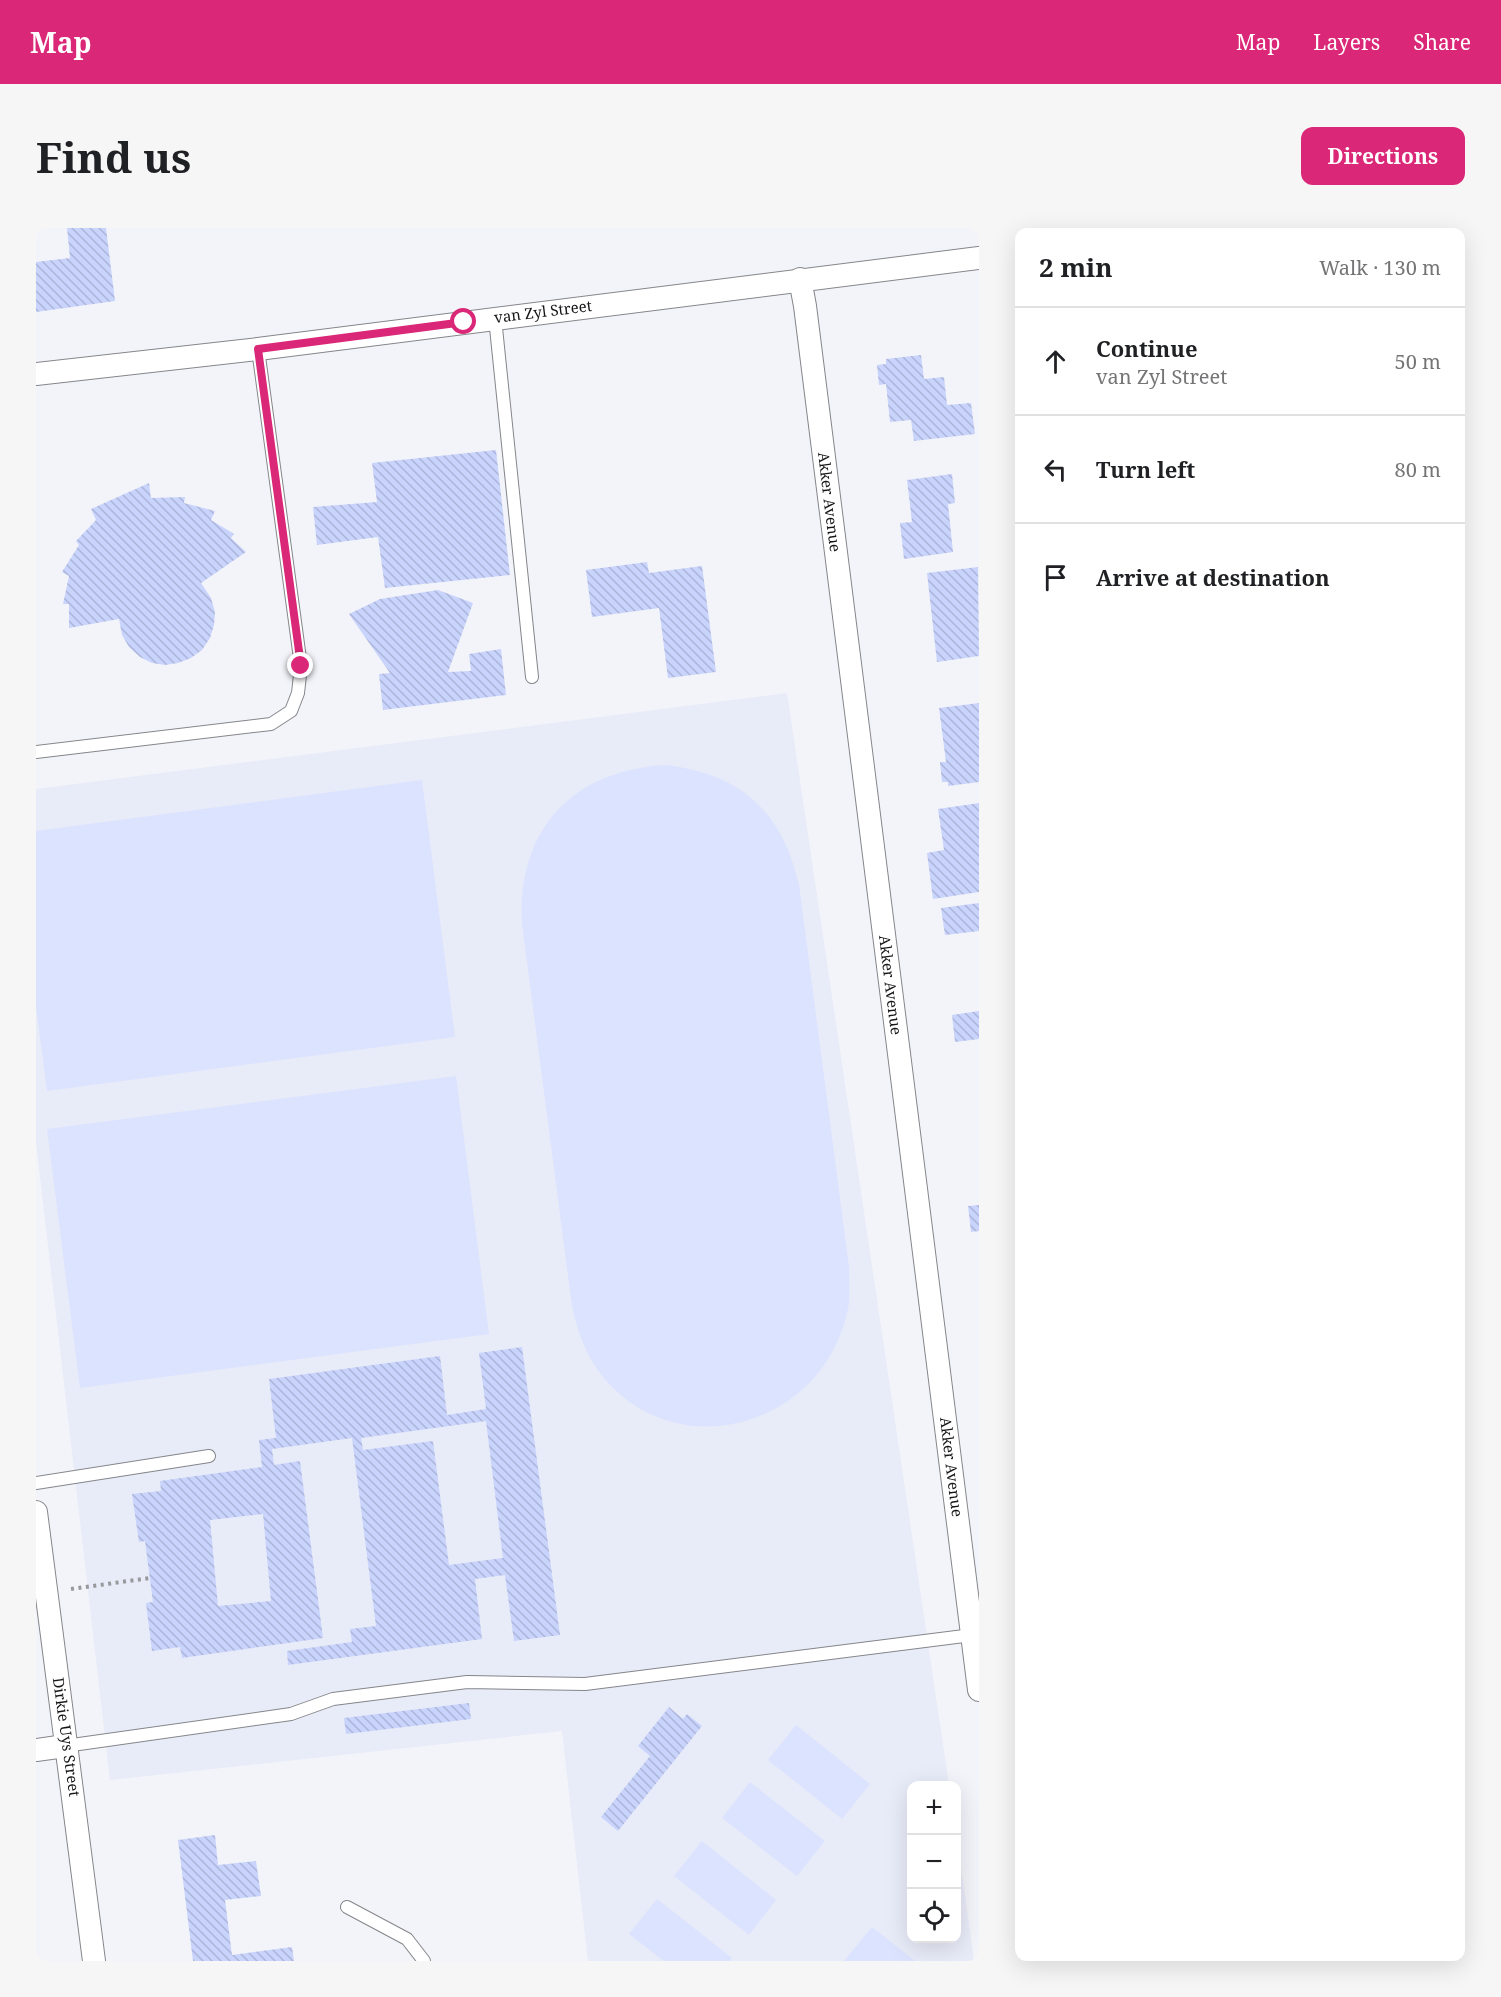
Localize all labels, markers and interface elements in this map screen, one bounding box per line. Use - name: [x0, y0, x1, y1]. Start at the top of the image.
- text: Map: [30, 23, 92, 61]
- text: Map: [1236, 28, 1280, 56]
- text: Layers: [1313, 28, 1380, 56]
- text: Share: [1413, 28, 1471, 56]
- button: Directions: [1301, 127, 1465, 185]
- text: Find us: [36, 128, 191, 185]
- text: 2 min: [1039, 249, 1113, 285]
- text: Walk · 130 m: [1319, 254, 1441, 281]
- street label: van Zyl Street: [493, 295, 593, 327]
- route start: [450, 308, 476, 334]
- text: Continue: [1096, 333, 1198, 363]
- icon: ahead: [1039, 345, 1072, 378]
- text: 50 m: [1395, 348, 1441, 375]
- text: van Zyl Street: [1096, 363, 1227, 390]
- street label: Akker Avenue: [814, 451, 846, 553]
- icon: left: [1039, 453, 1072, 486]
- text: Turn left: [1096, 454, 1195, 484]
- text: 80 m: [1395, 456, 1441, 483]
- icon: arrive: [1039, 561, 1072, 594]
- text: Arrive at destination: [1096, 562, 1330, 592]
- route end: [287, 652, 313, 678]
- street label: Akker Avenue: [875, 934, 907, 1036]
- street label: Akker Avenue: [936, 1416, 968, 1518]
- street label: Dirkie Uys Street: [49, 1676, 85, 1798]
- map controls: [907, 1781, 961, 1943]
- button: +: [907, 1781, 961, 1835]
- button: −: [907, 1835, 961, 1889]
- button: locate: [907, 1889, 961, 1943]

